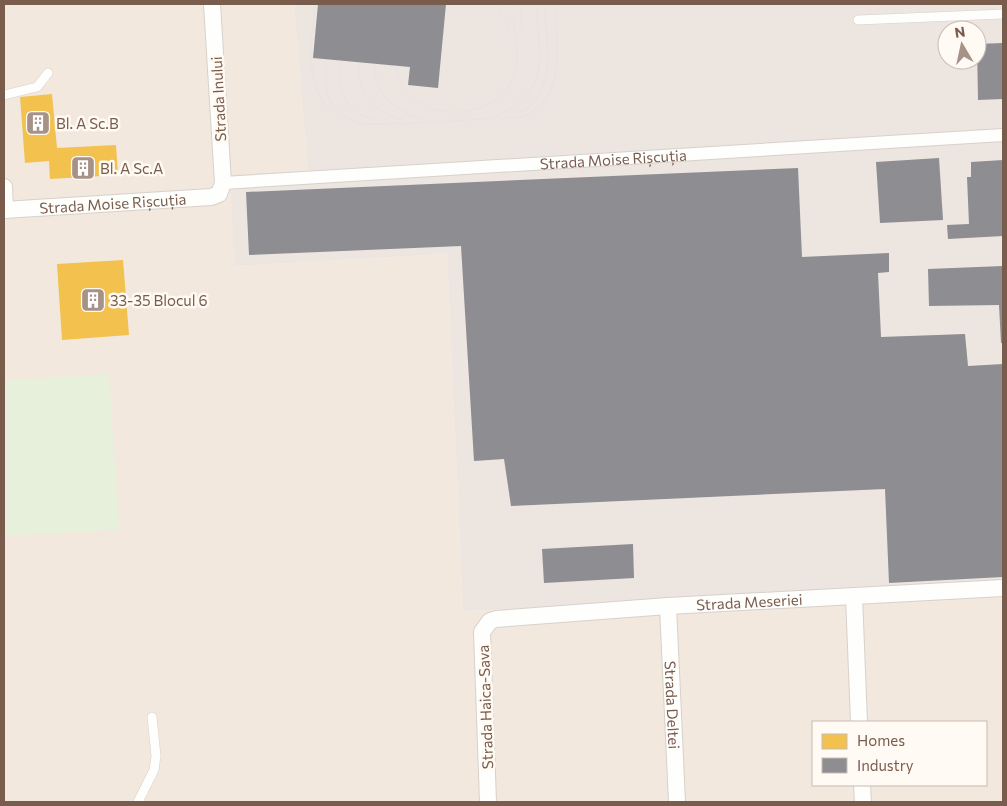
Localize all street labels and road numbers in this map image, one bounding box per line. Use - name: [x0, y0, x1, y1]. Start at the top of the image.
- street label: Strada Inului: [207, 56, 229, 142]
- street label: Strada Moise Rișcuția: [539, 145, 687, 172]
- street label: Strada Moise Rișcuția: [39, 190, 187, 217]
- street label: Strada Meseriei: [696, 590, 803, 613]
- street label: Strada Haica-Sava: [474, 645, 496, 769]
- street label: Strada Deltei: [662, 660, 684, 750]

